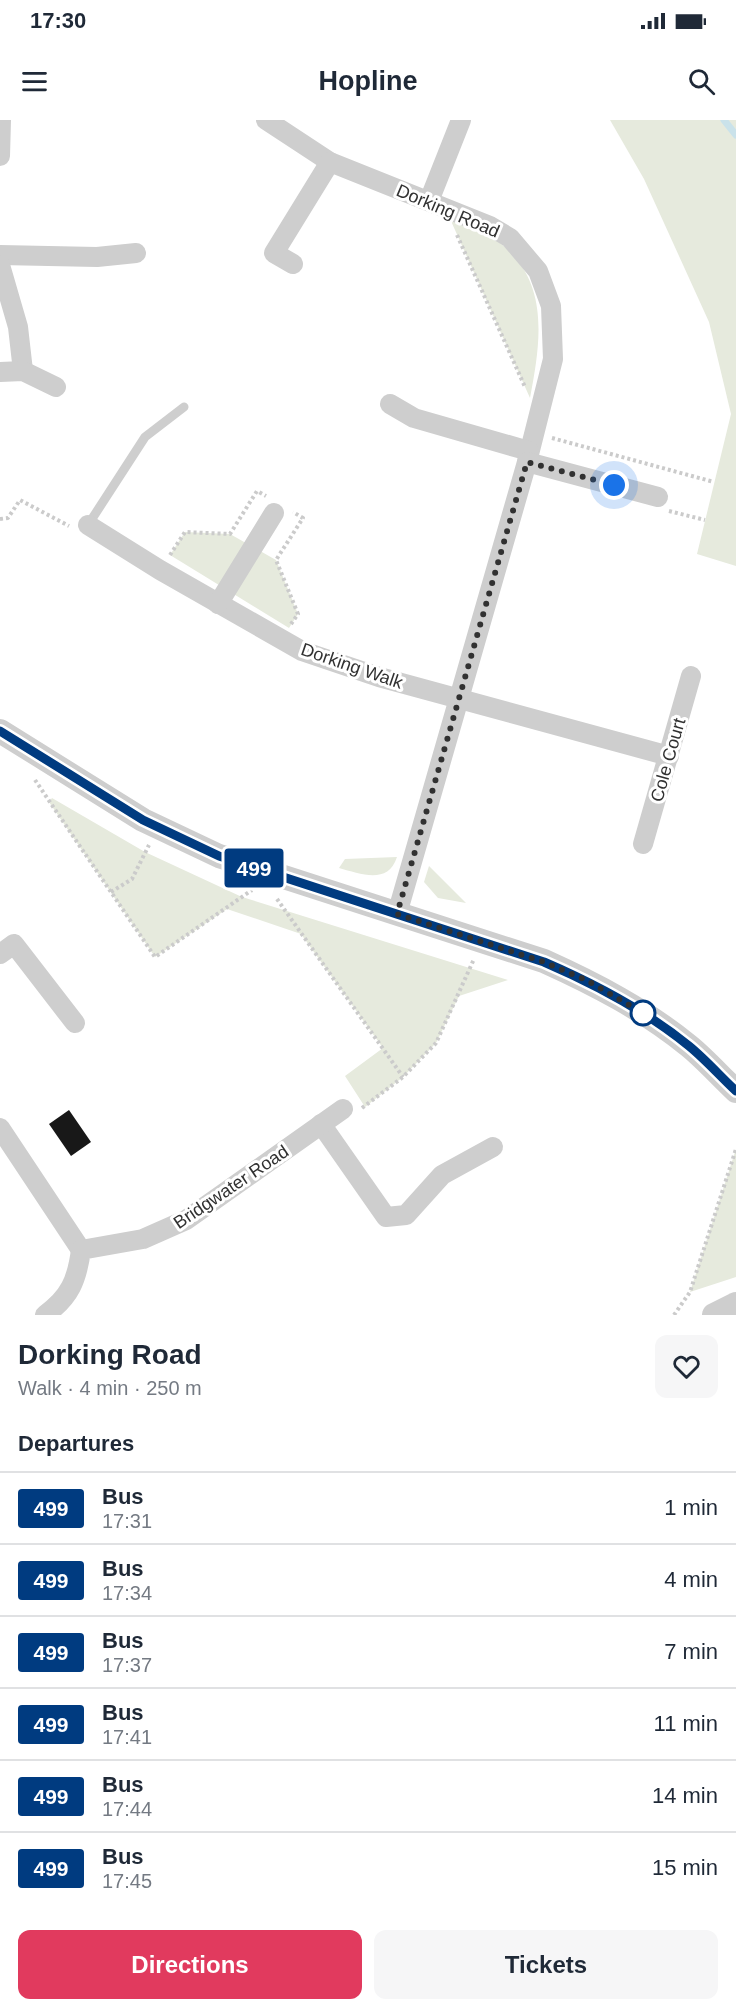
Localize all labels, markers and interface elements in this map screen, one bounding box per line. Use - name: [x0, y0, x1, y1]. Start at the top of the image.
- text: 17:30: [30, 8, 86, 33]
- icon: menu: [18, 65, 51, 98]
- icon: search: [685, 65, 718, 98]
- text: Hopline: [319, 66, 418, 96]
- street label: Dorking Road: [393, 180, 503, 242]
- your location: [599, 470, 629, 500]
- street label: Dorking Walk: [298, 639, 406, 693]
- street label: Cole Court: [647, 716, 689, 804]
- line badge: 499: [220, 848, 288, 888]
- text: 499: [236, 857, 272, 880]
- unlabelled marker: [630, 1000, 656, 1026]
- street label: Bridgwater Road: [170, 1141, 292, 1233]
- button: heart: [655, 1335, 718, 1398]
- text: Dorking Road: [18, 1339, 202, 1370]
- text: Walk · 4 min · 250 m: [18, 1377, 202, 1399]
- text: Departures: [18, 1431, 134, 1456]
- text: Bus: [102, 1484, 144, 1509]
- text: 1 min: [664, 1495, 718, 1520]
- text: 499: [33, 1497, 69, 1520]
- text: 17:31: [102, 1510, 152, 1532]
- text: Bus: [102, 1556, 144, 1581]
- text: 4 min: [664, 1567, 718, 1592]
- text: 499: [33, 1569, 69, 1592]
- text: 17:34: [102, 1582, 152, 1604]
- text: Bus: [102, 1628, 144, 1653]
- text: 7 min: [664, 1639, 718, 1664]
- text: 499: [33, 1641, 69, 1664]
- text: 17:37: [102, 1654, 152, 1676]
- text: Bus: [102, 1700, 144, 1725]
- text: 11 min: [654, 1711, 718, 1736]
- text: 499: [33, 1713, 69, 1736]
- text: 17:41: [102, 1726, 152, 1748]
- text: Bus: [102, 1772, 144, 1797]
- text: 14 min: [652, 1783, 718, 1808]
- text: 499: [33, 1785, 69, 1808]
- text: 17:44: [102, 1798, 152, 1820]
- text: Bus: [102, 1844, 144, 1869]
- text: 15 min: [652, 1855, 718, 1880]
- text: 499: [33, 1857, 69, 1880]
- text: 17:45: [102, 1870, 152, 1892]
- button: Directions: [18, 1930, 362, 1999]
- button: Tickets: [374, 1930, 718, 1999]

